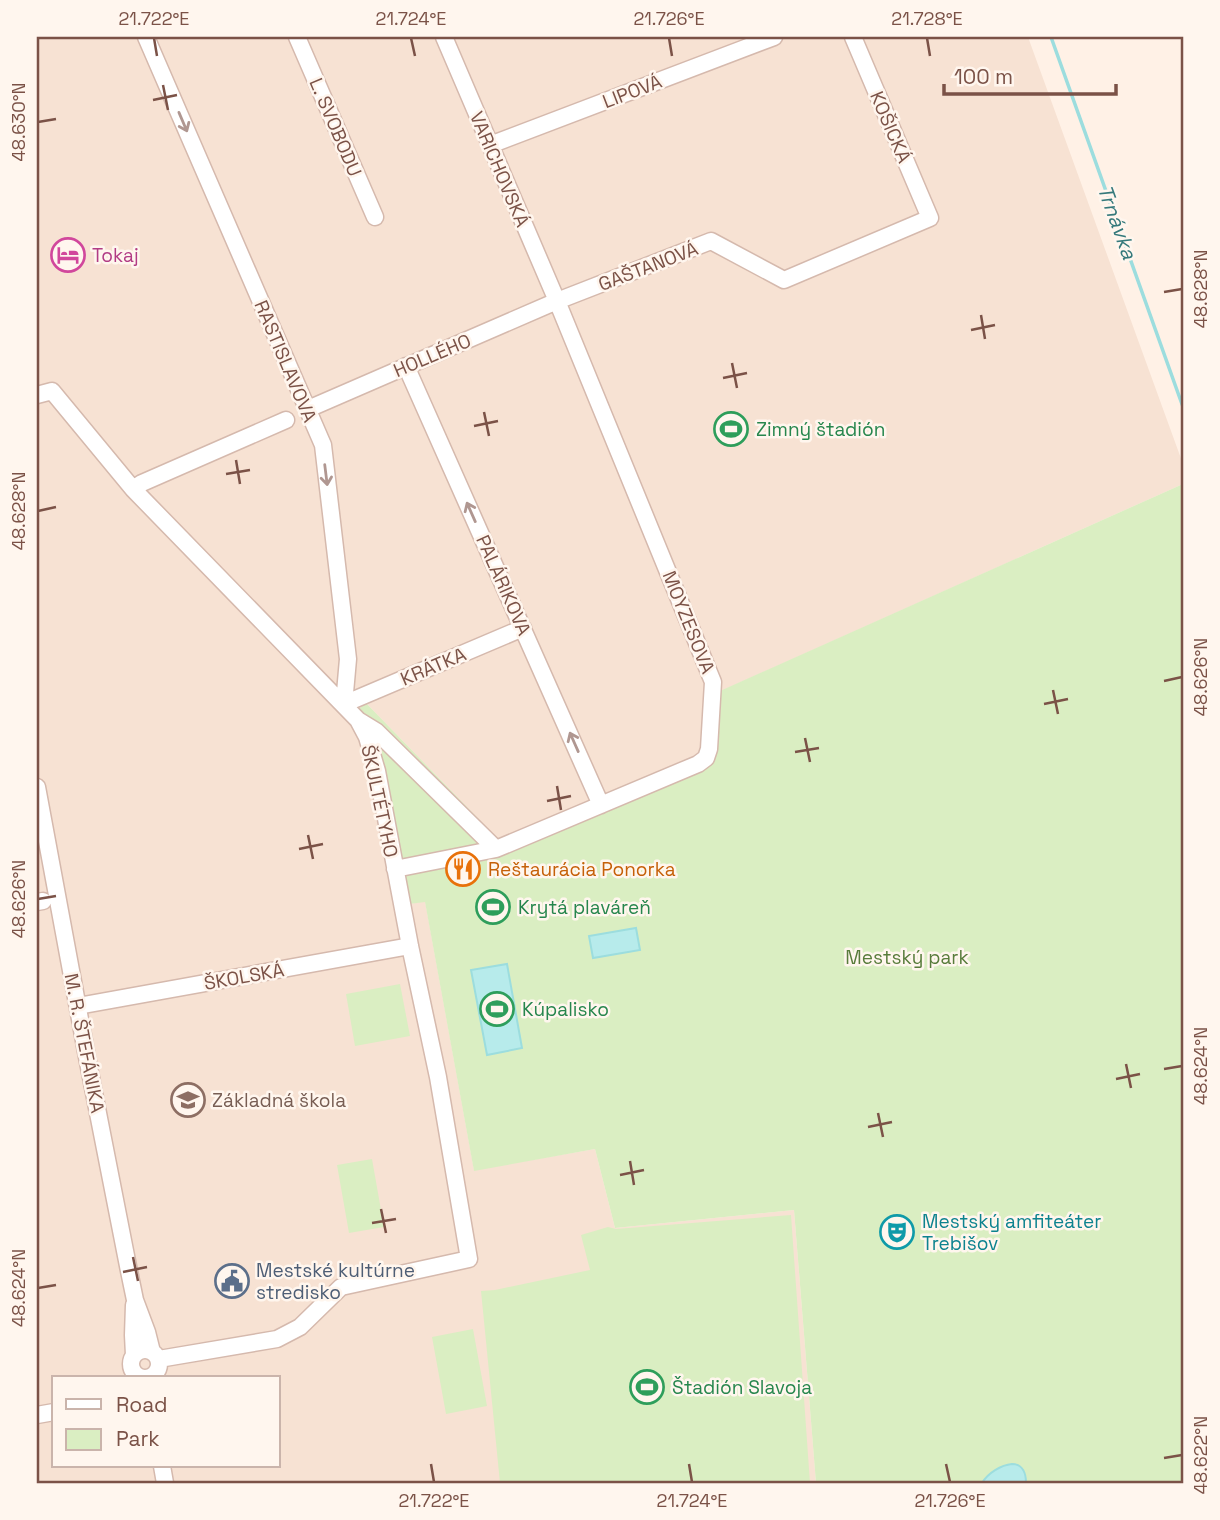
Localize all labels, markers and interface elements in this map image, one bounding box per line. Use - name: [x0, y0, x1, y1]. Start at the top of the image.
- text: 21.722°E: [119, 7, 189, 30]
- text: 21.724°E: [376, 7, 446, 30]
- text: 21.726°E: [633, 7, 705, 30]
- text: 21.728°E: [891, 7, 963, 30]
- scale bar: [944, 52, 1115, 96]
- text: 100 m: [954, 63, 1013, 90]
- street label: LIPOVÁ: [599, 69, 665, 114]
- street label: L. SVOBODU: [304, 74, 367, 180]
- text: 48.630°N: [7, 82, 30, 162]
- street label: KOŠICKÁ: [864, 87, 917, 167]
- street label: VARICHOVSKÁ: [464, 108, 535, 231]
- one-way arrow: [177, 111, 190, 132]
- water label: Trnávka: [1092, 181, 1144, 264]
- hotel icon: Tokaj: [49, 236, 87, 274]
- street label: GAŠTANOVÁ: [595, 236, 702, 297]
- place label: Tokaj: [92, 243, 139, 268]
- text: 48.628°N: [1189, 250, 1212, 328]
- street label: RASTISLAVOVA: [249, 296, 323, 426]
- street label: HOLLÉHO: [390, 328, 475, 383]
- sports icon: Zimný štadión: [712, 410, 750, 448]
- place label: Zimný štadión: [756, 417, 885, 442]
- one-way arrow: [320, 463, 333, 485]
- text: 48.628°N: [7, 472, 30, 550]
- one-way arrow: [464, 502, 477, 523]
- street label: PALÁRIKOVA: [470, 531, 537, 639]
- street label: MOYZESOVA: [657, 567, 720, 677]
- text: 48.626°N: [1189, 638, 1212, 716]
- street label: KRÁTKA: [397, 641, 470, 691]
- one-way arrow: [567, 732, 580, 754]
- street label: ŠKULTÉTYHO: [355, 743, 404, 860]
- restaurant icon: Reštaurácia Ponorka: [444, 850, 482, 888]
- place label: Reštaurácia Ponorka: [488, 857, 676, 882]
- text: 48.626°N: [7, 860, 30, 938]
- sports icon: Krytá plaváreň: [474, 888, 512, 926]
- place label: Krytá plaváreň: [518, 895, 651, 920]
- park label: Mestský park: [845, 945, 969, 970]
- street label: ŠKOLSKÁ: [202, 957, 286, 996]
- street label: M. R. ŠTEFÁNIKA: [59, 971, 110, 1115]
- sports icon: Kúpalisko: [478, 990, 516, 1028]
- place label: Kúpalisko: [522, 997, 609, 1022]
- text: 48.624°N: [1189, 1027, 1212, 1105]
- school or university icon: Základná škola: [169, 1081, 207, 1119]
- place label: Základná škola: [212, 1088, 346, 1113]
- place label: Mestský amfiteáter Trebišov: [922, 1209, 1101, 1256]
- theatre icon: Mestský amfiteáter Trebišov: [878, 1213, 916, 1251]
- text: 48.624°N: [7, 1249, 30, 1327]
- place label: Mestské kultúrne stredisko: [256, 1258, 415, 1305]
- public building icon: Mestské kultúrne stredisko: [213, 1262, 251, 1300]
- sports icon: Štadión Slavoja: [628, 1368, 666, 1406]
- place label: Štadión Slavoja: [672, 1375, 812, 1400]
- legend: [52, 1376, 280, 1468]
- text: Road: [116, 1391, 168, 1418]
- text: 48.622°N: [1189, 1416, 1212, 1494]
- text: Park: [116, 1425, 160, 1452]
- text: 21.722°E: [399, 1489, 469, 1512]
- text: 21.724°E: [657, 1489, 727, 1512]
- text: 21.726°E: [914, 1489, 986, 1512]

